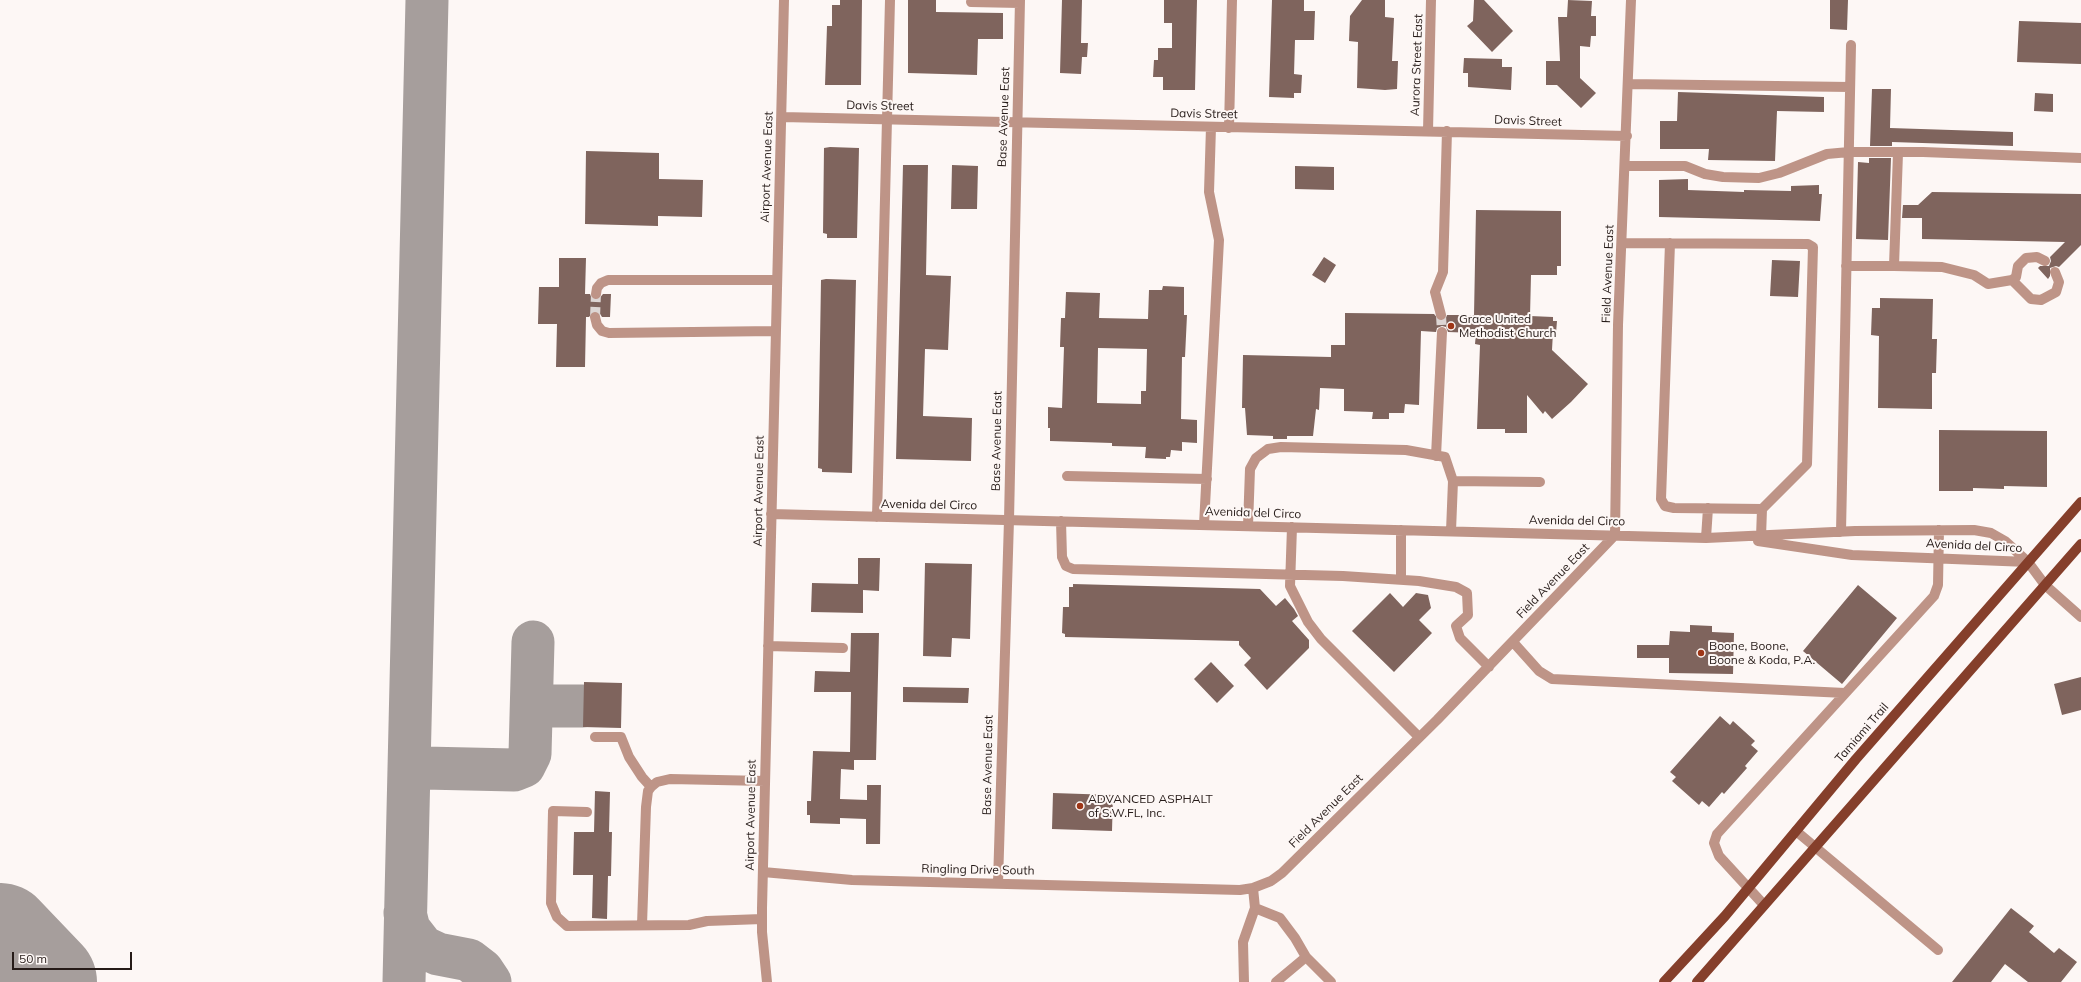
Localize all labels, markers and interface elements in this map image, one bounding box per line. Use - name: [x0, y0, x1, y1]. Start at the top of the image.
- street label: Aurora Street East: [1408, 14, 1426, 116]
- street label: Base Avenue East: [995, 67, 1013, 167]
- street label: Davis Street: [846, 98, 914, 114]
- street label: Davis Street: [1170, 106, 1238, 122]
- street label: Airport Avenue East: [758, 111, 776, 223]
- street label: Davis Street: [1494, 113, 1562, 129]
- street label: Field Avenue East: [1599, 225, 1617, 323]
- place label: Grace United Methodist Church: [1459, 312, 1557, 340]
- marker: Grace United Methodist Church: [1446, 321, 1456, 331]
- street label: Base Avenue East: [989, 391, 1005, 491]
- street label: Airport Avenue East: [751, 435, 767, 547]
- street label: Avenida del Circo: [881, 497, 977, 513]
- street label: Avenida del Circo: [1205, 504, 1301, 522]
- street label: Avenida del Circo: [1529, 513, 1625, 529]
- street label: Avenida del Circo: [1925, 536, 2023, 556]
- street label: Field Avenue East: [1514, 541, 1592, 621]
- place label: Boone, Boone, Boone & Koda, P.A.: [1709, 639, 1815, 667]
- marker: Boone, Boone, Boone & Koda, P.A.: [1696, 648, 1706, 658]
- street label: Tamiami Trail: [1832, 700, 1892, 766]
- street label: Base Avenue East: [980, 715, 996, 815]
- street label: Airport Avenue East: [743, 759, 759, 871]
- street label: Field Avenue East: [1286, 771, 1366, 851]
- place label: ADVANCED ASPHALT of S.W.FL, Inc.: [1088, 792, 1213, 820]
- marker: ADVANCED ASPHALT of S.W.FL, Inc.: [1075, 801, 1085, 811]
- street label: Ringling Drive South: [921, 862, 1035, 878]
- scale bar: [14, 944, 134, 970]
- text: 50 m: [19, 951, 47, 966]

